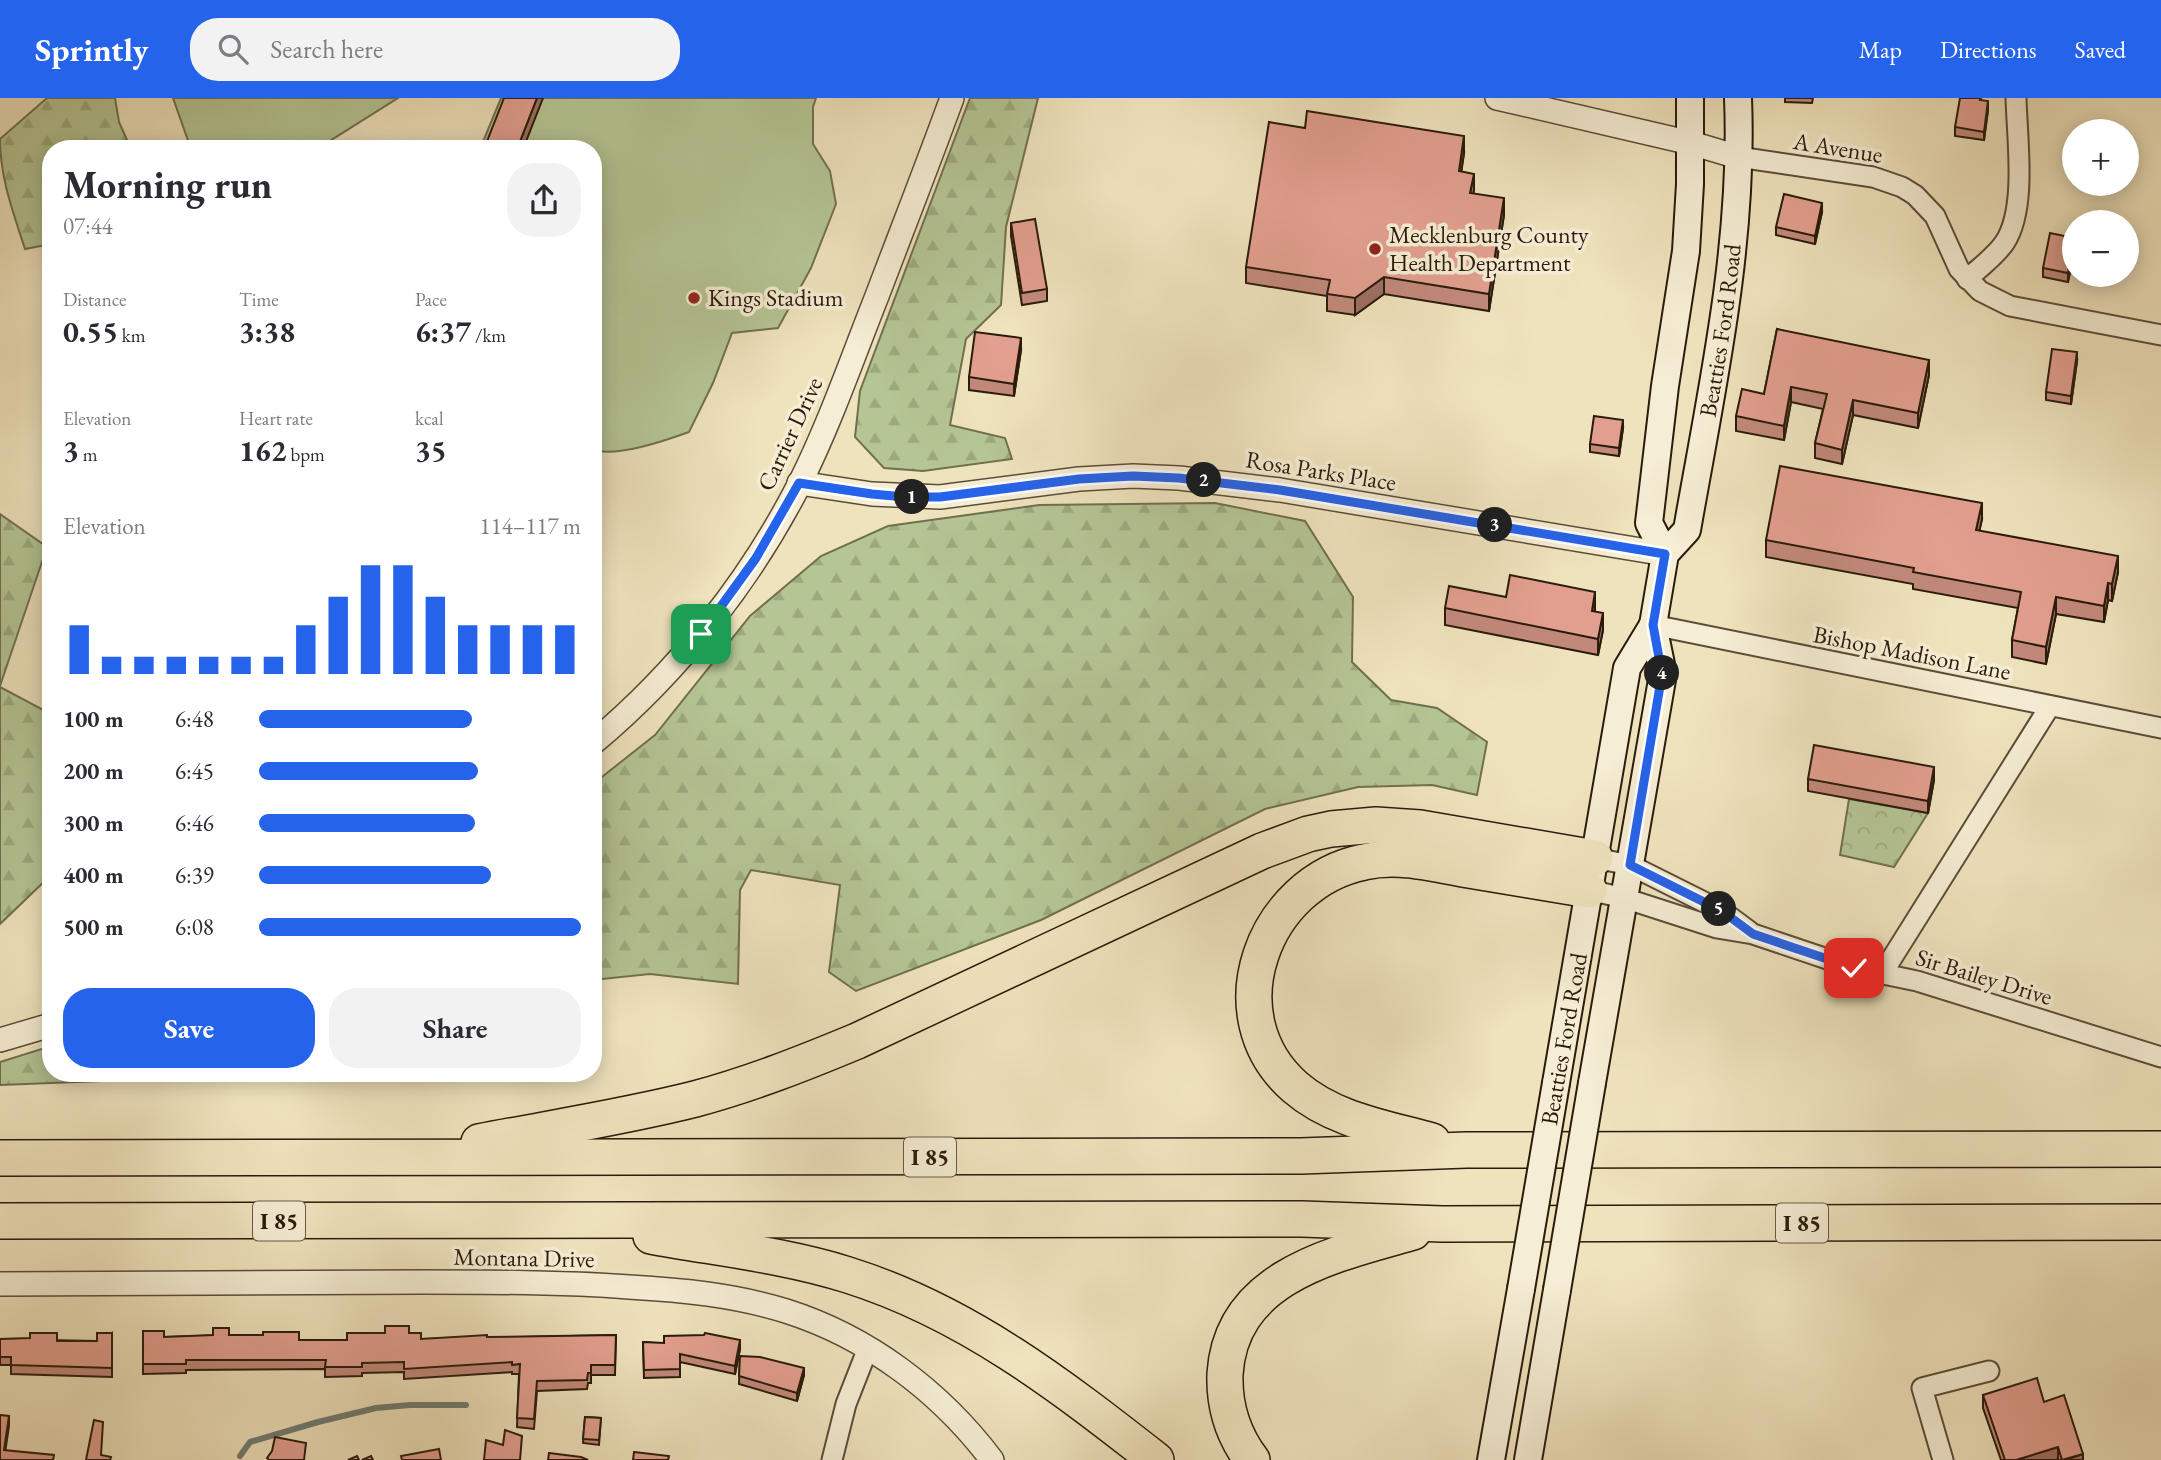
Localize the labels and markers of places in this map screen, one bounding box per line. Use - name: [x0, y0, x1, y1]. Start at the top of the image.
- place label: Mecklenburg County Health Department: [1389, 219, 1589, 278]
- marker: Mecklenburg County Health Department: [1367, 241, 1383, 257]
- place label: Kings Stadium: [708, 282, 844, 313]
- marker: Kings Stadium: [686, 290, 702, 306]
- pin: 2: [1186, 462, 1222, 498]
- pin: 1: [894, 480, 930, 514]
- pin: 3: [1478, 508, 1512, 542]
- pin: [671, 604, 731, 664]
- pin: 4: [1644, 656, 1680, 690]
- pin: 5: [1702, 892, 1736, 926]
- pin: [1824, 938, 1884, 998]

